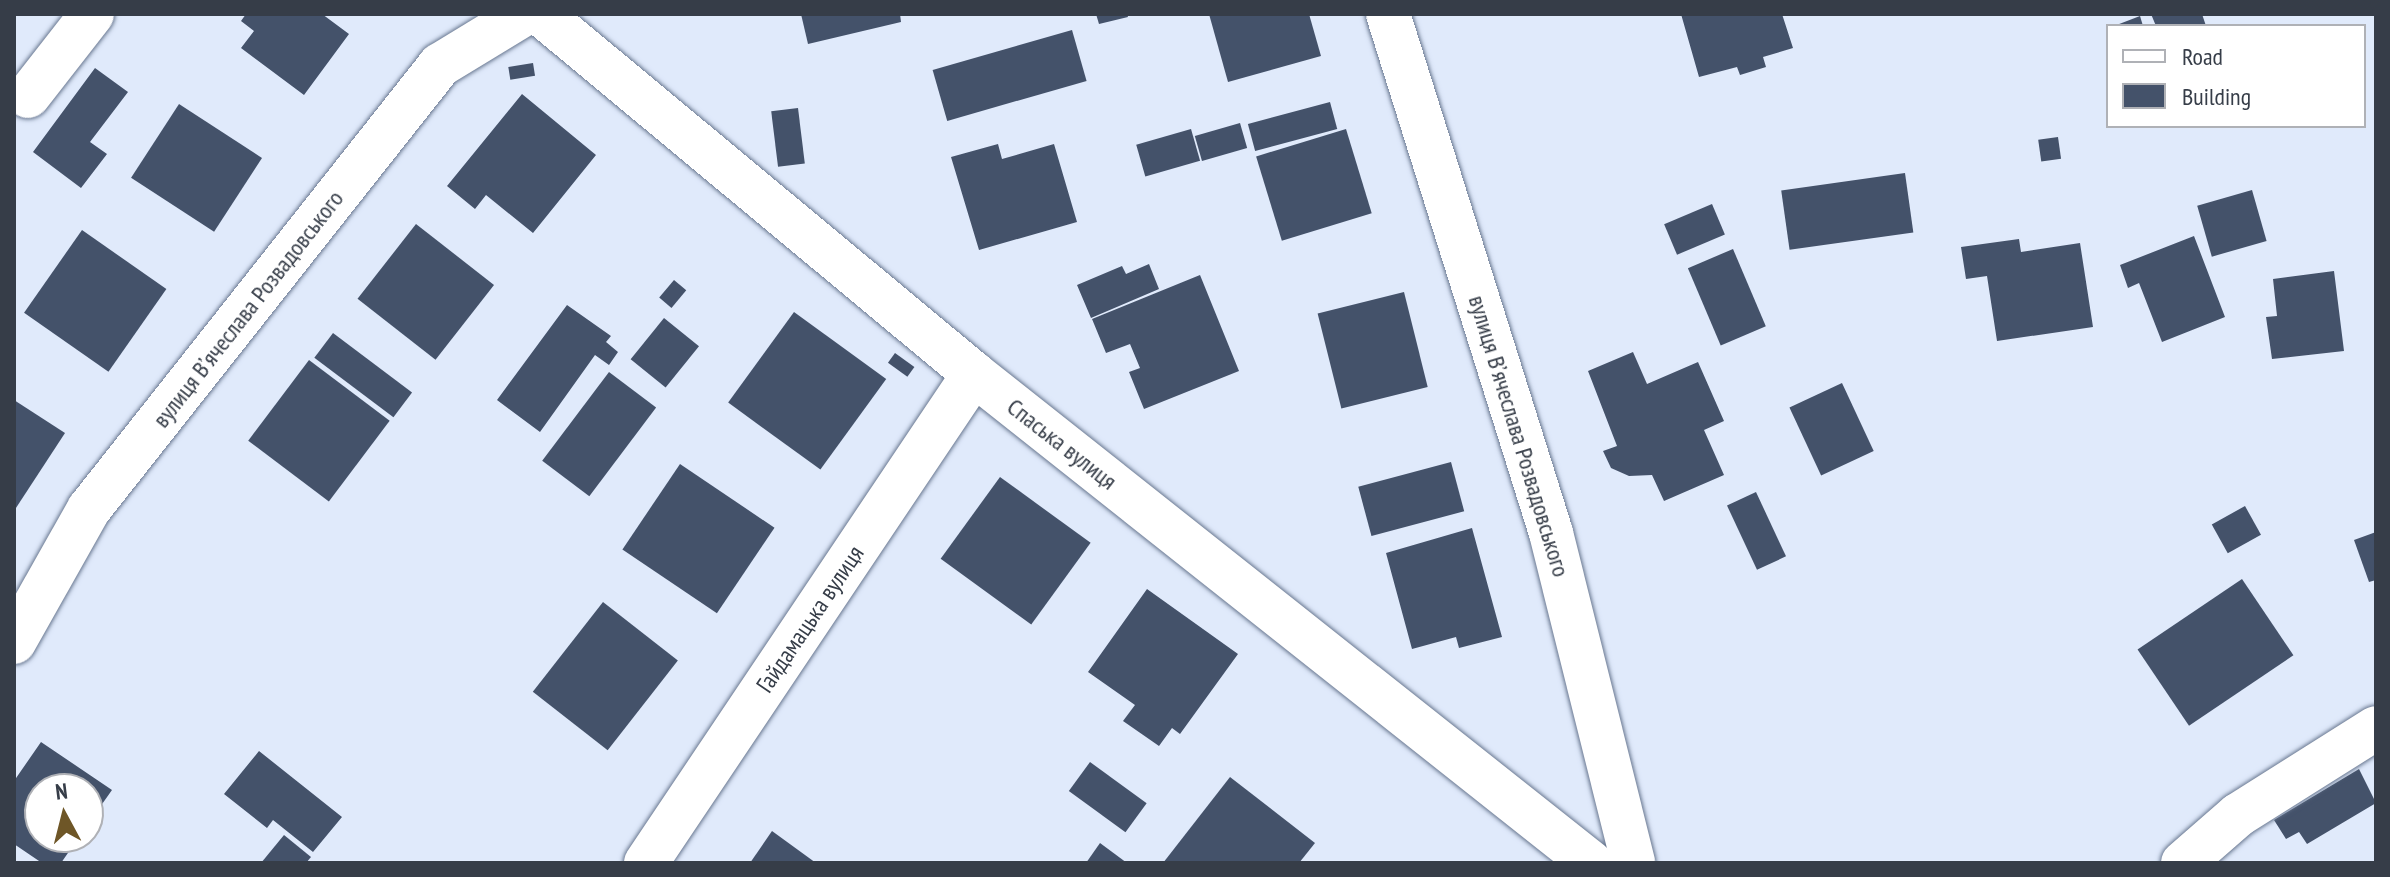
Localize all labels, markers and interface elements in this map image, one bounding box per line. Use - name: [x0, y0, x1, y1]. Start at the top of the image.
- legend: [2106, 24, 2366, 128]
- text: Road: [2182, 41, 2223, 72]
- text: Building: [2182, 81, 2251, 112]
- street label: вулиця Вʼячеслава Розвадовського: [147, 185, 349, 433]
- street label: вулиця Вʼячеслава Розвадовського: [1462, 292, 1576, 580]
- street label: Спаська вулиця: [1001, 392, 1123, 496]
- street label: Гайдамацька вулиця: [750, 540, 870, 698]
- north arrow: [24, 773, 104, 853]
- text: N: [54, 777, 69, 806]

